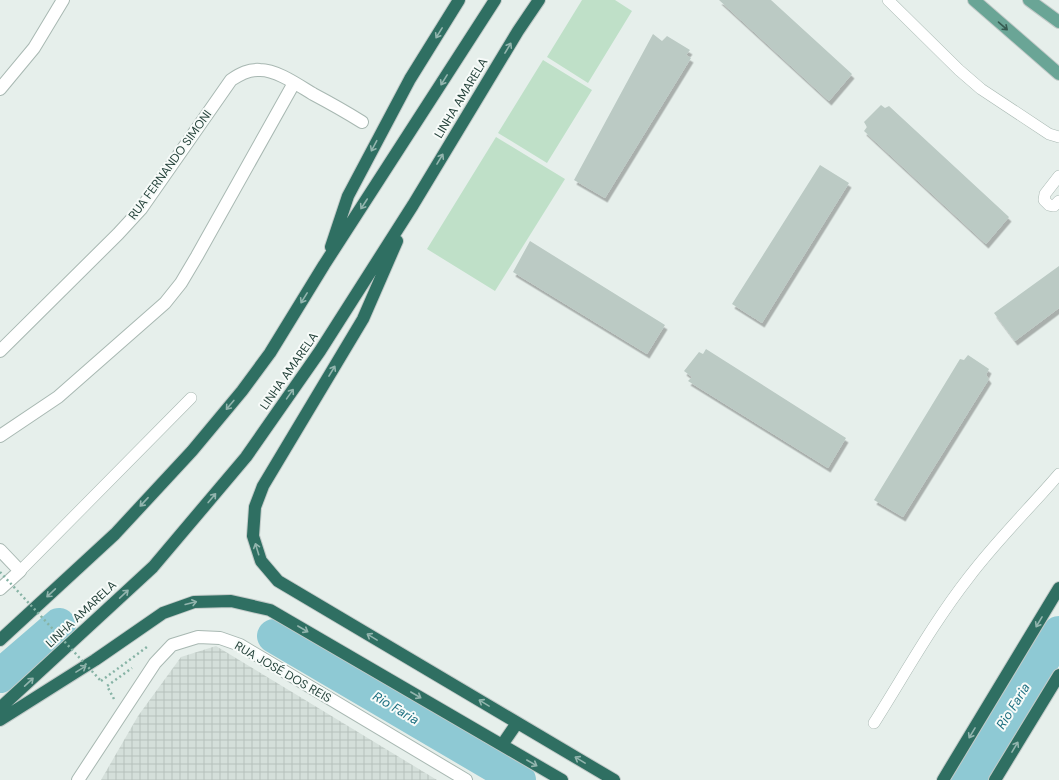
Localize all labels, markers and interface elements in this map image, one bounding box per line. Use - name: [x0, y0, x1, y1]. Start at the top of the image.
- one-way arrow: [998, 21, 1009, 30]
- one-way arrow: [434, 27, 442, 39]
- one-way arrow: [504, 42, 512, 54]
- street label: LINHA AMARELA: [431, 55, 491, 141]
- one-way arrow: [440, 74, 448, 85]
- street label: RUA FERNANDO SIMONI: [125, 107, 215, 223]
- one-way arrow: [370, 140, 378, 152]
- one-way arrow: [437, 153, 445, 165]
- one-way arrow: [360, 198, 368, 209]
- one-way arrow: [300, 292, 308, 303]
- street label: LINHA AMARELA: [256, 329, 322, 413]
- one-way arrow: [328, 366, 336, 377]
- one-way arrow: [286, 389, 294, 400]
- one-way arrow: [226, 399, 235, 410]
- one-way arrow: [207, 492, 216, 503]
- one-way arrow: [140, 497, 149, 507]
- one-way arrow: [253, 543, 260, 556]
- street label: LINHA AMARELA: [42, 577, 120, 651]
- one-way arrow: [46, 588, 56, 597]
- one-way arrow: [119, 589, 129, 599]
- one-way arrow: [185, 599, 198, 607]
- one-way arrow: [1034, 616, 1042, 628]
- one-way arrow: [297, 626, 309, 634]
- one-way arrow: [366, 632, 378, 640]
- street label: RUA JOSÉ DOS REIS: [232, 638, 334, 706]
- one-way arrow: [75, 665, 86, 674]
- one-way arrow: [24, 677, 34, 687]
- water label: Rio Faria: [992, 680, 1034, 732]
- water label: Rio Faria: [370, 688, 422, 728]
- one-way arrow: [410, 691, 422, 699]
- one-way arrow: [478, 699, 490, 707]
- one-way arrow: [967, 727, 975, 739]
- one-way arrow: [1012, 741, 1020, 753]
- one-way arrow: [574, 756, 586, 764]
- one-way arrow: [526, 759, 538, 767]

